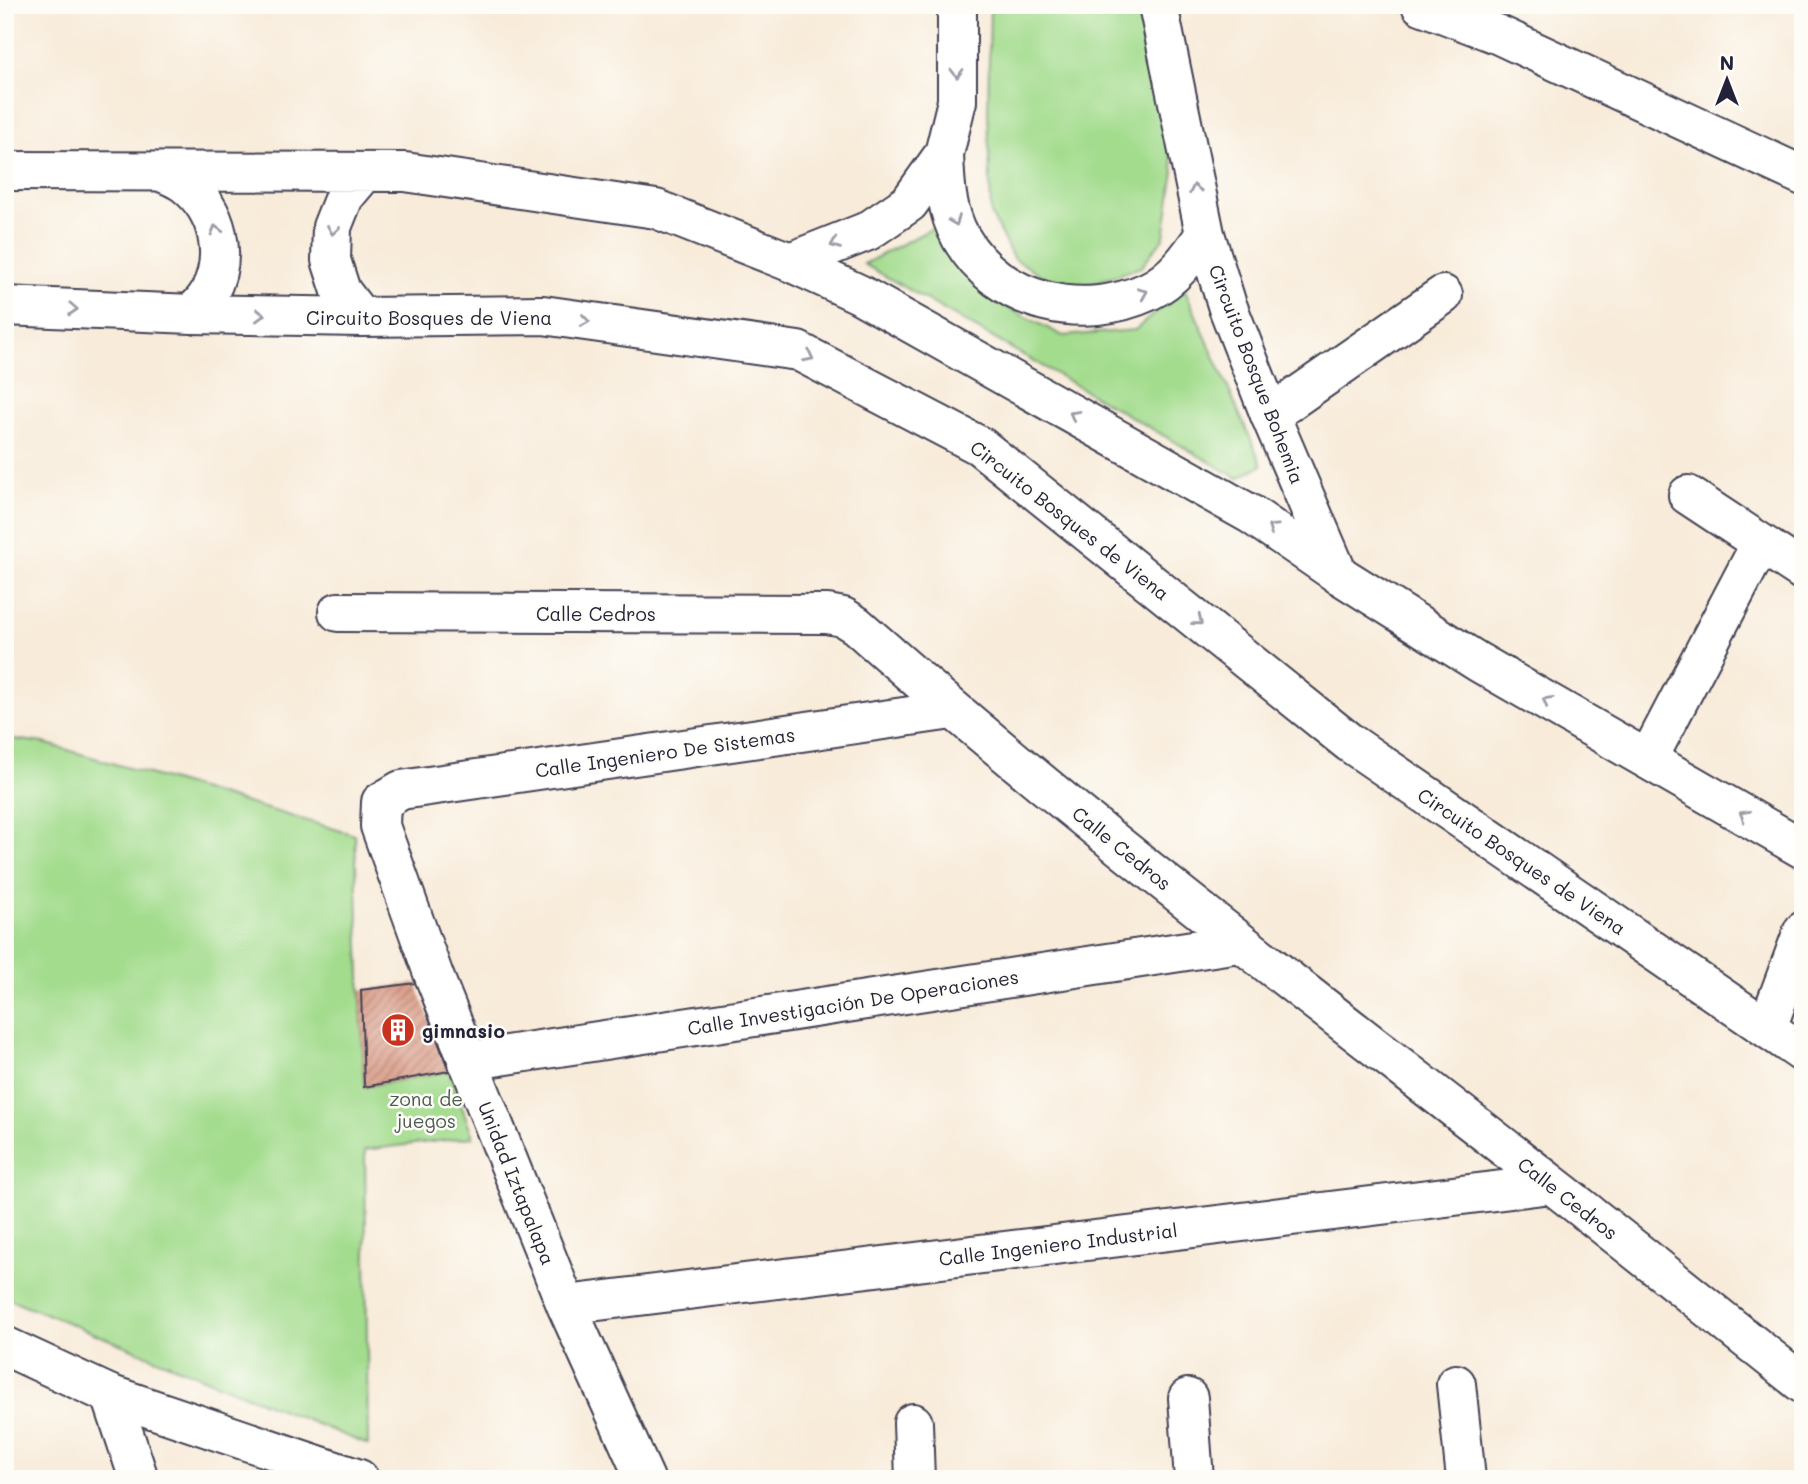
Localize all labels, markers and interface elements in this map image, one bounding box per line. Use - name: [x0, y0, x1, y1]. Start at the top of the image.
- north arrow: [1692, 46, 1762, 116]
- text: N: [1720, 50, 1734, 75]
- one-way arrow: [949, 69, 965, 79]
- one-way arrow: [1189, 183, 1204, 195]
- one-way arrow: [946, 214, 960, 226]
- one-way arrow: [209, 224, 224, 236]
- one-way arrow: [326, 224, 341, 236]
- one-way arrow: [830, 235, 842, 249]
- street label: Circuito Bosque Bohemia: [1204, 261, 1310, 487]
- one-way arrow: [1136, 287, 1148, 301]
- one-way arrow: [68, 301, 79, 316]
- street label: Circuito Bosques de Viena: [306, 305, 552, 330]
- one-way arrow: [255, 308, 266, 323]
- one-way arrow: [579, 314, 591, 329]
- one-way arrow: [802, 349, 814, 363]
- one-way arrow: [1069, 410, 1082, 423]
- street label: Circuito Bosques de Viena: [965, 434, 1175, 606]
- one-way arrow: [1266, 523, 1279, 536]
- street label: Calle Cedros: [536, 601, 656, 626]
- one-way arrow: [1191, 613, 1203, 626]
- one-way arrow: [1541, 696, 1554, 709]
- street label: Calle Ingeniero De Sistemas: [533, 721, 797, 783]
- street label: Circuito Bosques de Viena: [1413, 782, 1631, 940]
- street label: Calle Cedros: [1067, 800, 1177, 896]
- one-way arrow: [1738, 810, 1751, 823]
- street label: Calle Investigación De Operaciones: [686, 963, 1020, 1041]
- building icon: gimnasio: [379, 1011, 417, 1049]
- place label: gimnasio: [422, 1018, 505, 1043]
- park label: zona de juegos: [389, 1086, 463, 1133]
- street label: Unidad Iztapalapa: [473, 1098, 561, 1268]
- street label: Calle Cedros: [1513, 1151, 1623, 1245]
- street label: Calle Ingeniero Industrial: [937, 1217, 1179, 1271]

